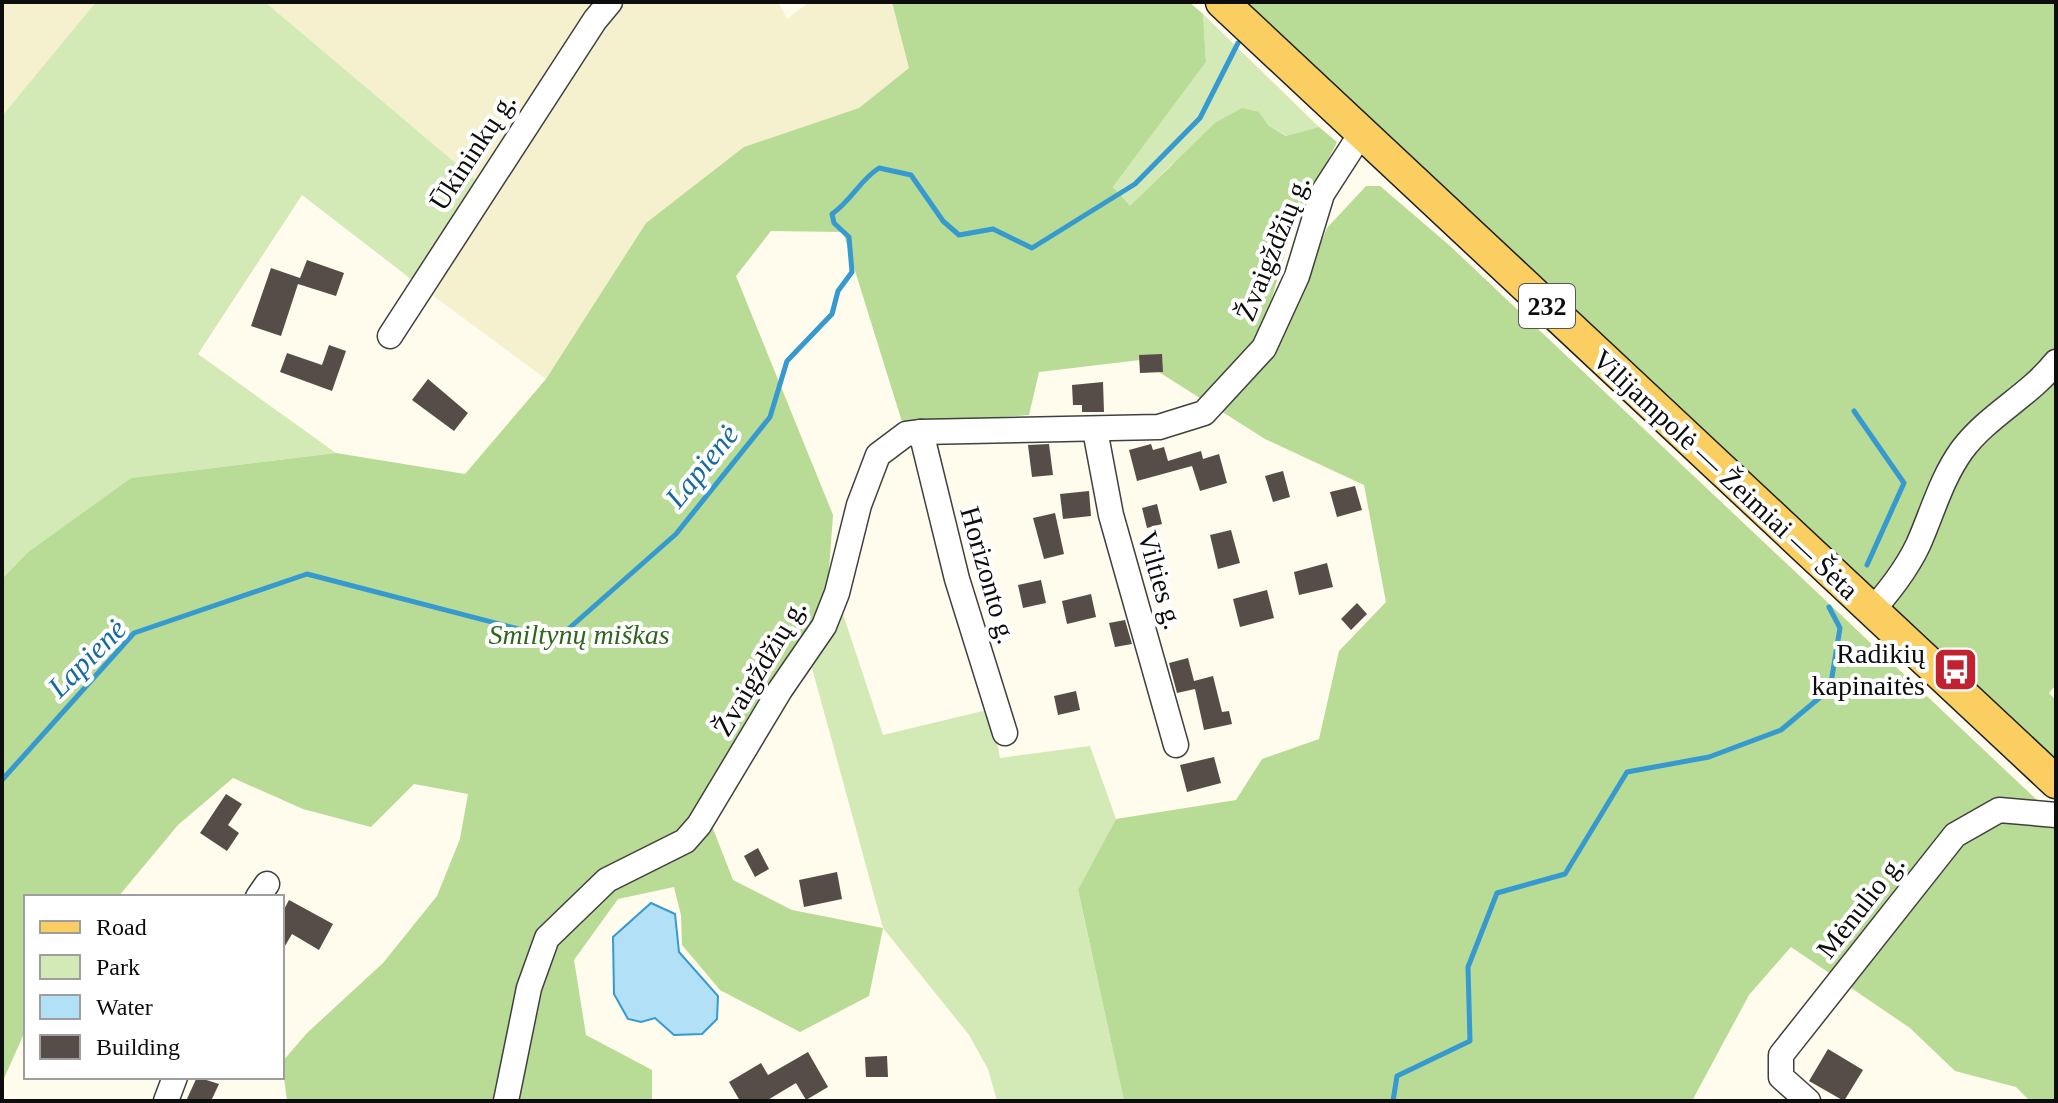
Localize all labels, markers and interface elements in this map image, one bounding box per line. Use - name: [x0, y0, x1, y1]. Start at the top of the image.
- street label: Ūkininkų g.: [423, 87, 522, 216]
- street label: Žvaigždžių g.: [1229, 171, 1316, 325]
- road number: 232: [1519, 284, 1575, 328]
- street label: Vilijampolė — Žeimiai — Šėta: [1587, 343, 1865, 606]
- water label: Lapienė: [658, 418, 745, 514]
- street label: Horizonto g.: [954, 503, 1023, 647]
- street label: Vilties g.: [1132, 527, 1189, 633]
- street label: Žvaigždžių g.: [706, 593, 812, 741]
- water label: Lapienė: [40, 612, 132, 704]
- park label: Smiltynų miškas: [488, 619, 670, 650]
- place label: Radikių kapinaitės: [1811, 638, 1926, 701]
- bus stop icon: Radikių kapinaitės: [1932, 645, 1980, 693]
- street label: Mėnulio g.: [1810, 848, 1910, 964]
- legend: [24, 895, 284, 1079]
- text: Road: [96, 914, 147, 940]
- text: Park: [96, 954, 140, 980]
- text: Water: [96, 994, 153, 1020]
- text: Building: [96, 1034, 180, 1060]

